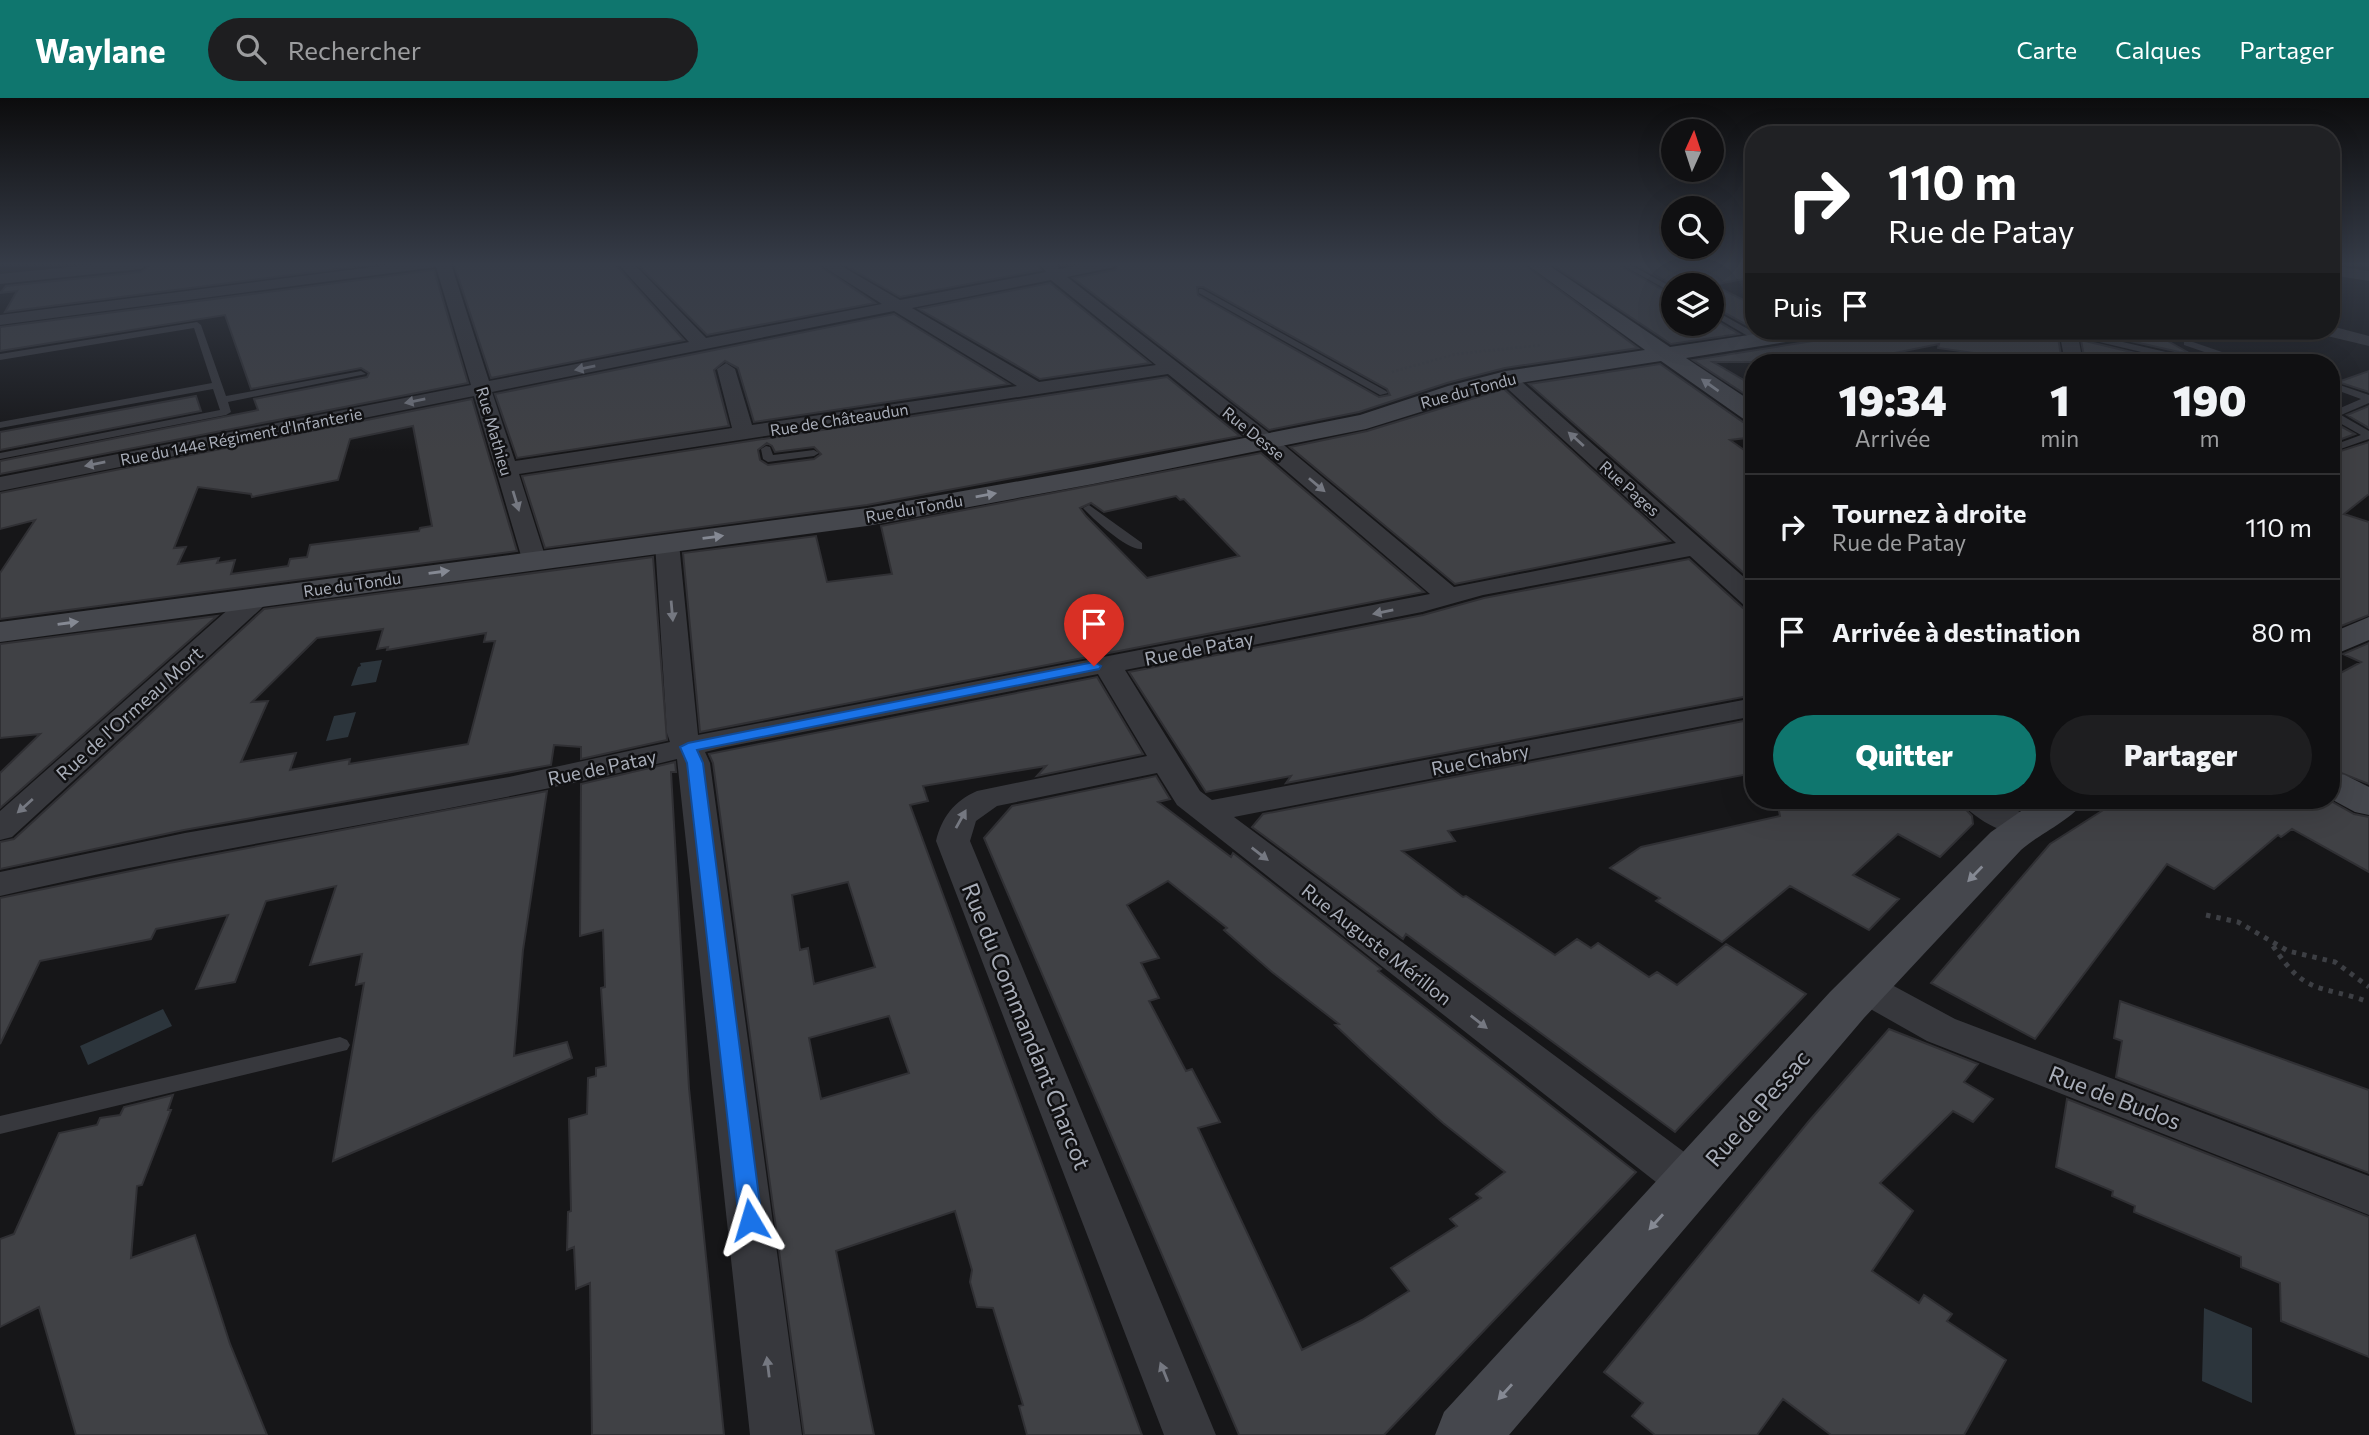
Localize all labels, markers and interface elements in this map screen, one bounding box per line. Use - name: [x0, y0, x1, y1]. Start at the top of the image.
- search box: [208, 18, 698, 81]
- text: Waylane: [35, 29, 166, 70]
- icon: search: [232, 30, 270, 68]
- text: Rechercher: [288, 34, 421, 65]
- text: Carte: [2016, 35, 2077, 64]
- text: Calques: [2115, 35, 2201, 64]
- text: Partager: [2239, 35, 2334, 64]
- north arrow: [1661, 119, 1724, 182]
- map controls: [1661, 119, 1724, 336]
- text: 110 m: [1888, 150, 2017, 210]
- icon: right: [1773, 154, 1864, 245]
- button: search: [1661, 196, 1724, 259]
- text: Rue de Patay: [1888, 210, 2075, 250]
- button: layers: [1661, 273, 1724, 336]
- icon: arrive: [1836, 287, 1874, 325]
- text: Puis: [1773, 291, 1822, 322]
- one-way arrow: [574, 363, 596, 374]
- street label: Rue du Tondu: [1418, 368, 1518, 412]
- text: 19:34: [1838, 373, 1947, 425]
- text: 1: [2050, 373, 2070, 425]
- text: 190: [2173, 373, 2247, 425]
- one-way arrow: [1700, 379, 1719, 392]
- street label: Rue Mathieu: [473, 384, 517, 478]
- one-way arrow: [404, 396, 426, 407]
- street label: Rue de Châteaudun: [768, 399, 910, 439]
- street label: Rue Desse: [1219, 402, 1289, 464]
- street label: Rue du 144e Régiment d'Infanterie: [118, 403, 364, 469]
- text: Arrivée: [1855, 424, 1930, 452]
- text: min: [2040, 424, 2079, 452]
- text: m: [2200, 424, 2220, 452]
- one-way arrow: [1567, 432, 1584, 447]
- street label: Rue Pages: [1596, 456, 1664, 520]
- one-way arrow: [84, 459, 106, 470]
- one-way arrow: [1308, 477, 1325, 492]
- one-way arrow: [975, 489, 997, 500]
- one-way arrow: [511, 490, 521, 511]
- street label: Rue du Tondu: [864, 490, 964, 526]
- text: Tournez à droite: [1832, 497, 2027, 528]
- icon: right: [1773, 508, 1811, 546]
- text: 110 m: [2245, 511, 2312, 542]
- text: Rue de Patay: [1832, 528, 1966, 556]
- one-way arrow: [702, 531, 724, 542]
- one-way arrow: [428, 566, 450, 577]
- street label: Rue du Tondu: [302, 568, 402, 600]
- pin: [1064, 594, 1124, 666]
- one-way arrow: [667, 600, 678, 622]
- icon: arrive: [1075, 605, 1113, 643]
- one-way arrow: [1372, 606, 1394, 617]
- icon: arrive: [1773, 613, 1811, 651]
- text: Arrivée à destination: [1832, 616, 2080, 647]
- text: 80 m: [2252, 616, 2312, 647]
- one-way arrow: [57, 617, 79, 628]
- street label: Rue de Patay: [1142, 626, 1256, 670]
- street label: Rue de l'Ormeau Mort: [51, 641, 207, 785]
- button: Quitter: [1773, 715, 2036, 795]
- button: Partager: [2050, 715, 2312, 795]
- street label: Rue Chabry: [1429, 738, 1531, 780]
- street label: Rue de Patay: [545, 744, 659, 790]
- one-way arrow: [16, 798, 34, 814]
- one-way arrow: [955, 809, 967, 829]
- one-way arrow: [1251, 846, 1269, 860]
- one-way arrow: [1967, 865, 1984, 882]
- street label: Rue Auguste Mérillon: [1298, 878, 1456, 1010]
- street label: Rue du Commandant Charcot: [957, 879, 1097, 1173]
- one-way arrow: [1470, 1015, 1488, 1030]
- street label: Rue de Pessac: [1699, 1044, 1815, 1172]
- street label: Rue de Budos: [2045, 1059, 2185, 1135]
- position arrow: [713, 1183, 787, 1257]
- one-way arrow: [1649, 1213, 1665, 1230]
- one-way arrow: [763, 1356, 774, 1378]
- one-way arrow: [1159, 1361, 1170, 1382]
- one-way arrow: [1497, 1383, 1513, 1401]

